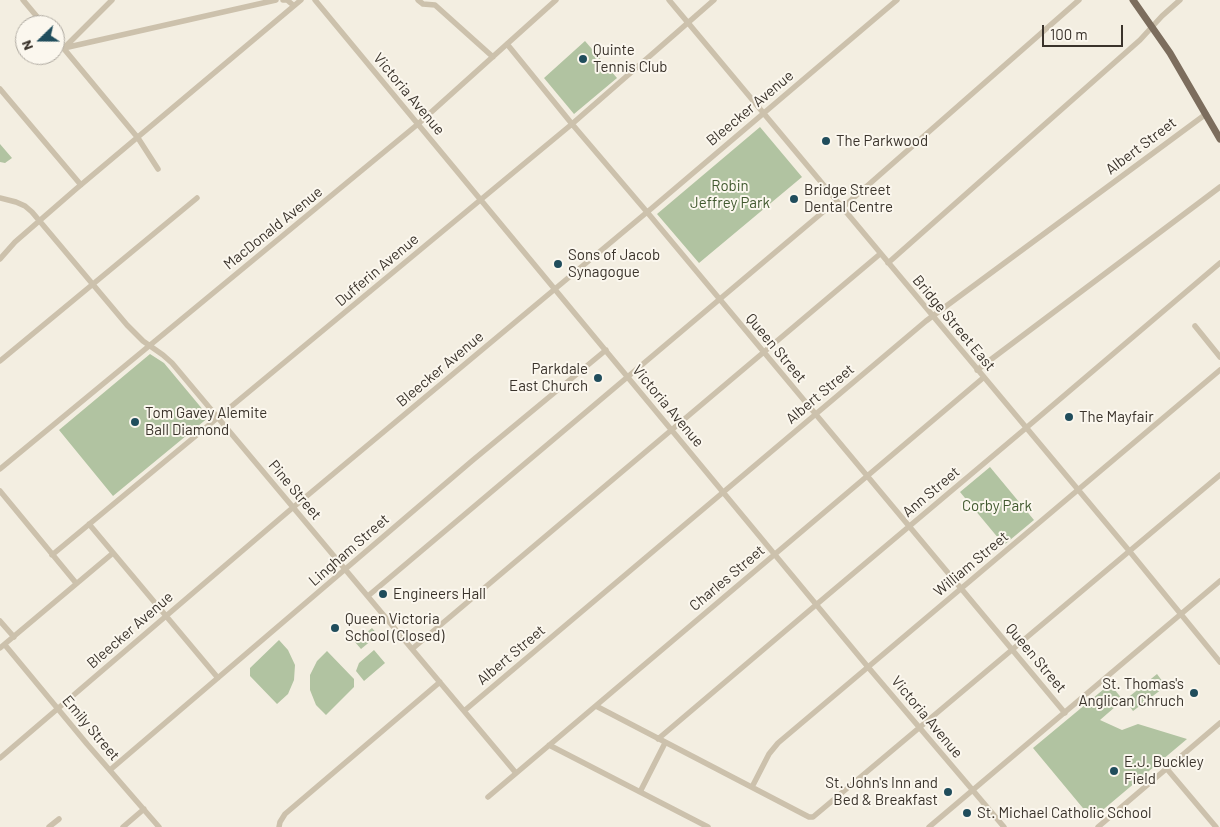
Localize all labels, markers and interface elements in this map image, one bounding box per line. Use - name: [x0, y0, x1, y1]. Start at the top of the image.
- north arrow: [15, 15, 65, 65]
- scale bar: [1045, 15, 1126, 47]
- text: 100 m: [1050, 25, 1088, 43]
- text: N: [17, 38, 36, 53]
- place label: Quinte Tennis Club: [593, 41, 667, 76]
- street label: Victoria Avenue: [369, 49, 449, 139]
- marker: Quinte Tennis Club: [577, 53, 589, 65]
- street label: Bleecker Avenue: [703, 66, 797, 150]
- street label: Albert Street: [1102, 114, 1180, 178]
- place label: The Parkwood: [836, 132, 928, 150]
- marker: The Parkwood: [820, 135, 832, 147]
- park label: Robin Jeffrey Park: [690, 177, 770, 212]
- place label: Bridge Street Dental Centre: [804, 181, 893, 216]
- street label: MacDonald Avenue: [220, 183, 326, 273]
- marker: Bridge Street Dental Centre: [788, 193, 800, 205]
- street label: Dufferin Avenue: [332, 230, 422, 310]
- place label: Sons of Jacob Synagogue: [568, 246, 660, 281]
- marker: Sons of Jacob Synagogue: [552, 258, 564, 270]
- street label: Bridge Street East: [909, 272, 999, 374]
- street label: Queen Street: [742, 310, 810, 386]
- street label: Bleecker Avenue: [393, 327, 487, 411]
- place label: Parkdale East Church: [509, 360, 588, 395]
- street label: Albert Street: [782, 360, 858, 428]
- street label: Victoria Avenue: [628, 361, 708, 451]
- marker: Parkdale East Church: [592, 372, 604, 384]
- place label: Tom Gavey Alemite Ball Diamond: [145, 404, 267, 439]
- place label: The Mayfair: [1079, 408, 1154, 426]
- marker: The Mayfair: [1063, 411, 1075, 423]
- marker: Tom Gavey Alemite Ball Diamond: [129, 416, 141, 428]
- street label: Pine Street: [265, 456, 325, 524]
- street label: Ann Street: [899, 463, 963, 521]
- park label: Corby Park: [962, 497, 1032, 515]
- street label: Lingham Street: [305, 510, 393, 590]
- street label: William Street: [930, 528, 1012, 600]
- street label: Charles Street: [686, 541, 768, 615]
- place label: Engineers Hall: [393, 585, 486, 603]
- street label: Bleecker Avenue: [83, 588, 177, 672]
- marker: Engineers Hall: [377, 588, 389, 600]
- place label: Queen Victoria School (Closed): [345, 610, 444, 645]
- street label: Queen Street: [1002, 620, 1070, 696]
- street label: Albert Street: [473, 621, 549, 689]
- marker: Queen Victoria School (Closed): [329, 622, 341, 634]
- street label: Victoria Avenue: [887, 672, 967, 762]
- place label: St. Thomas's Anglican Chruch: [1078, 675, 1184, 710]
- marker: St. Thomas's Anglican Chruch: [1188, 687, 1200, 699]
- street label: Emily Street: [59, 692, 123, 764]
- place label: E.J. Buckley Field: [1124, 753, 1204, 788]
- marker: E.J. Buckley Field: [1108, 765, 1120, 777]
- place label: St. John's Inn and Bed & Breakfast: [825, 774, 938, 809]
- marker: St. John's Inn and Bed & Breakfast: [942, 786, 954, 798]
- place label: St. Michael Catholic School: [977, 804, 1152, 822]
- marker: St. Michael Catholic School: [961, 807, 973, 819]

